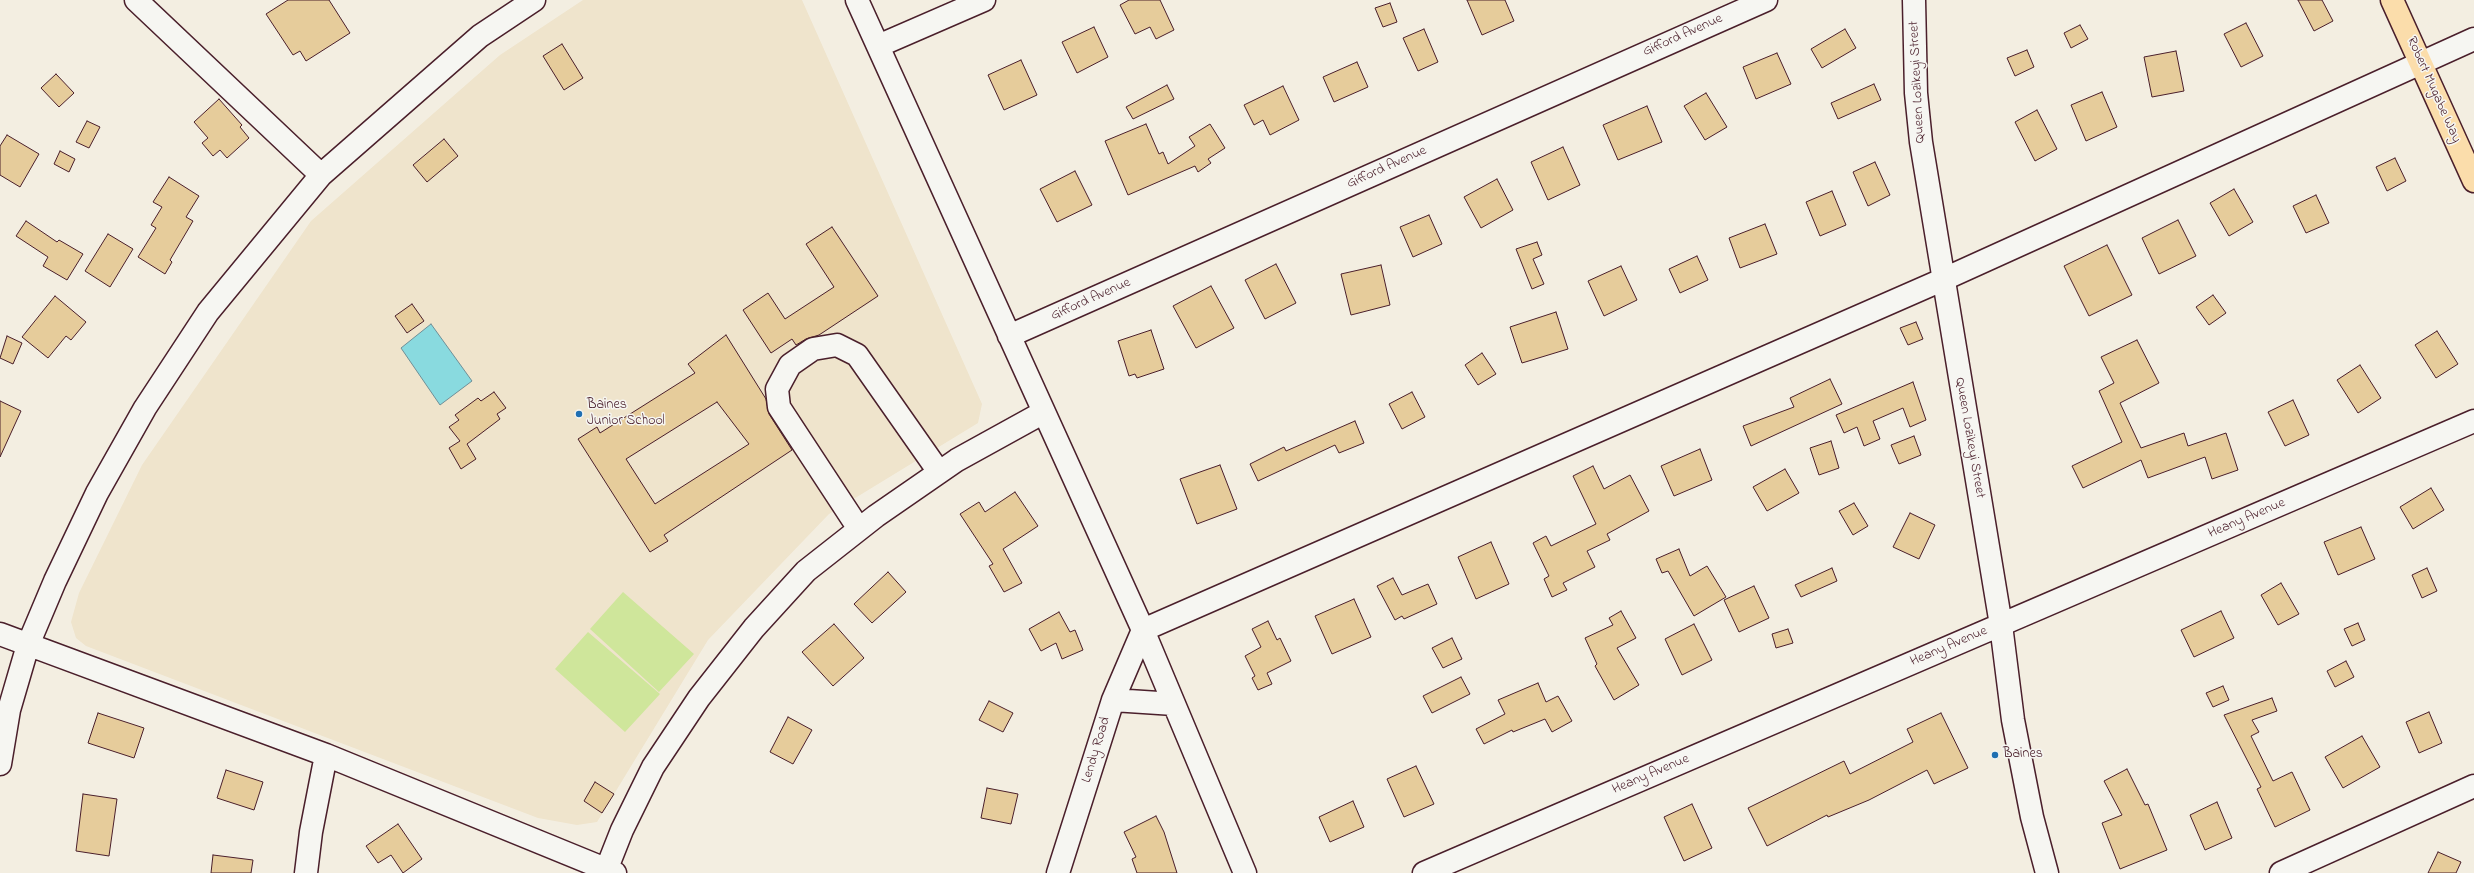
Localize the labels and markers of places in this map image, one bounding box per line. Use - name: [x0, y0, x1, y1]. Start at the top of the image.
- place label: Baines Junior School: [587, 398, 665, 430]
- marker: Baines Junior School: [574, 409, 584, 419]
- place label: Baines: [2003, 747, 2043, 763]
- marker: Baines: [1990, 750, 2000, 760]

